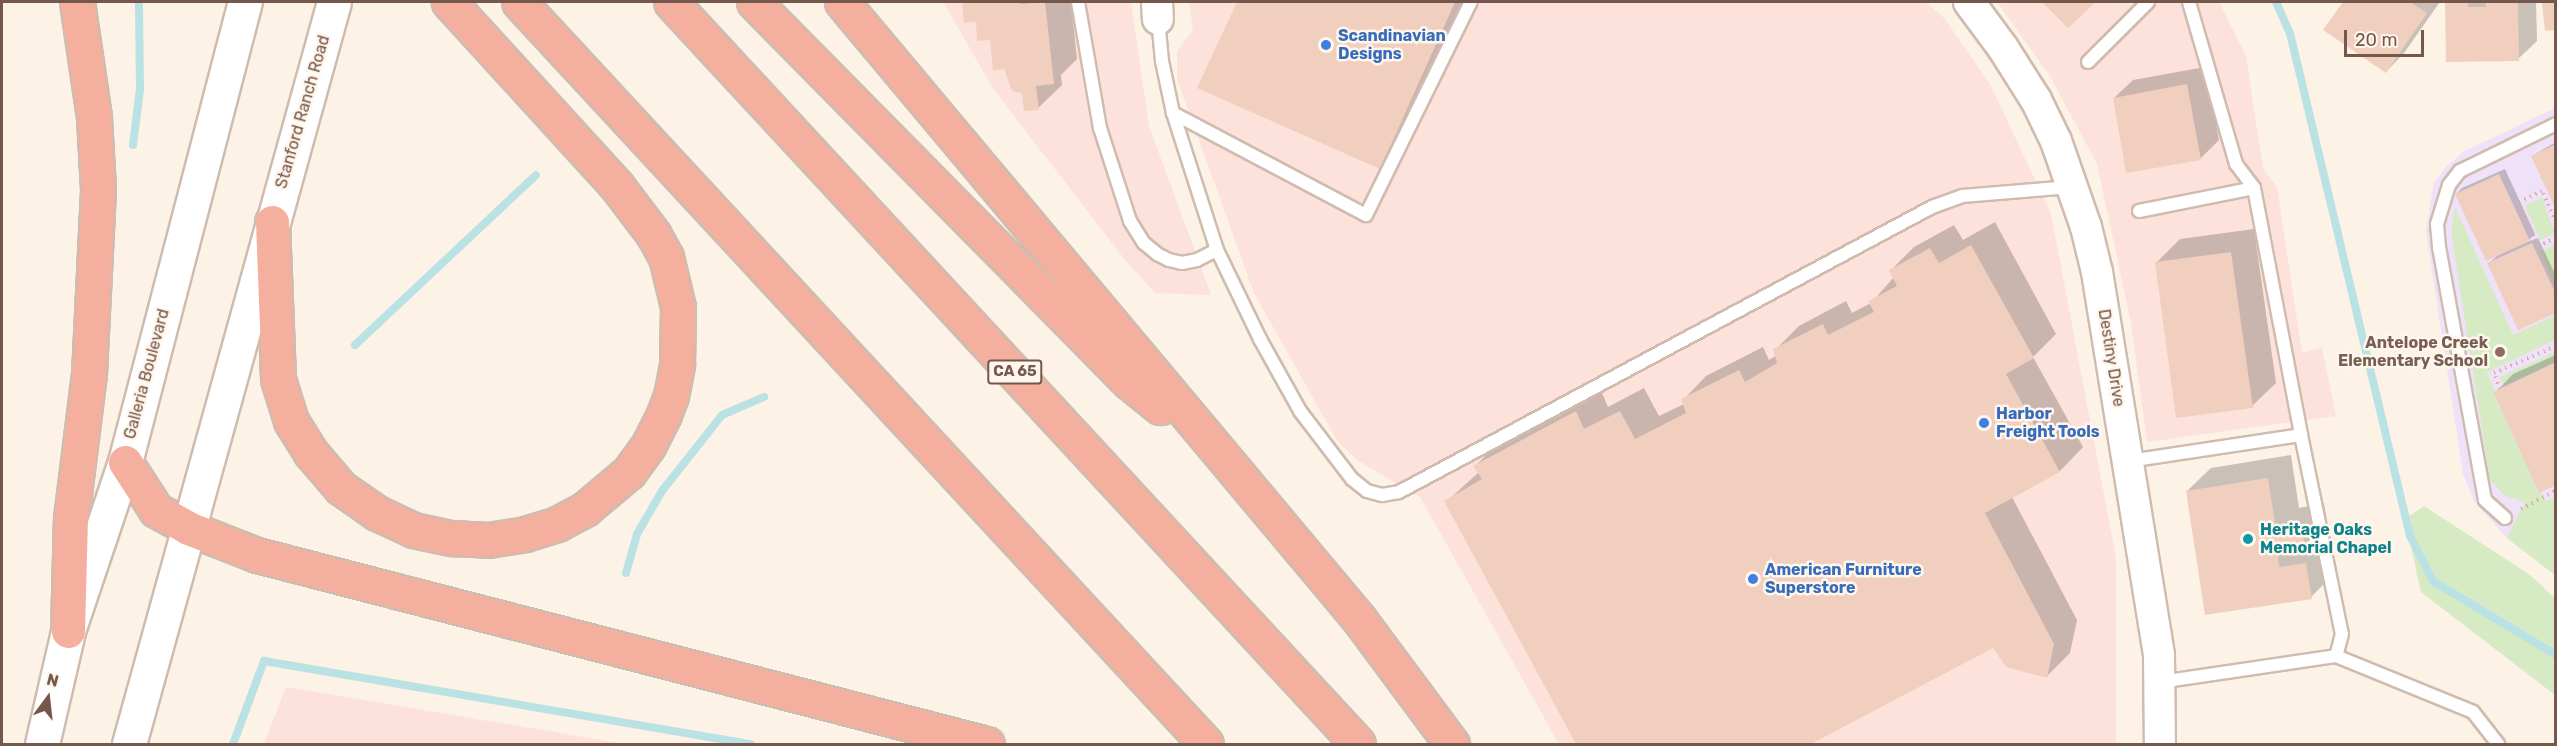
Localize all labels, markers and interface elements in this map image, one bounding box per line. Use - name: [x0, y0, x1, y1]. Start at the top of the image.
- scale bar: [2347, 18, 2426, 56]
- place label: Scandinavian Designs: [1338, 26, 1446, 64]
- text: 20 m: [2355, 29, 2397, 51]
- street label: Stanford Ranch Road: [272, 33, 334, 191]
- marker: Scandinavian Designs: [1319, 38, 1333, 52]
- street label: Galleria Boulevard: [120, 307, 174, 441]
- street label: Destiny Drive: [2094, 308, 2128, 408]
- place label: Antelope Creek Elementary School: [2338, 333, 2488, 371]
- marker: Antelope Creek Elementary School: [2493, 345, 2507, 359]
- road number: CA 65: [986, 360, 1044, 384]
- place label: Harbor Freight Tools: [1996, 404, 2100, 442]
- marker: Harbor Freight Tools: [1977, 416, 1991, 430]
- place label: Heritage Oaks Memorial Chapel: [2260, 520, 2392, 558]
- marker: Heritage Oaks Memorial Chapel: [2241, 532, 2255, 546]
- place label: American Furniture Superstore: [1765, 560, 1922, 598]
- marker: American Furniture Superstore: [1746, 572, 1760, 586]
- north arrow: [18, 668, 78, 728]
- text: N: [45, 669, 61, 691]

